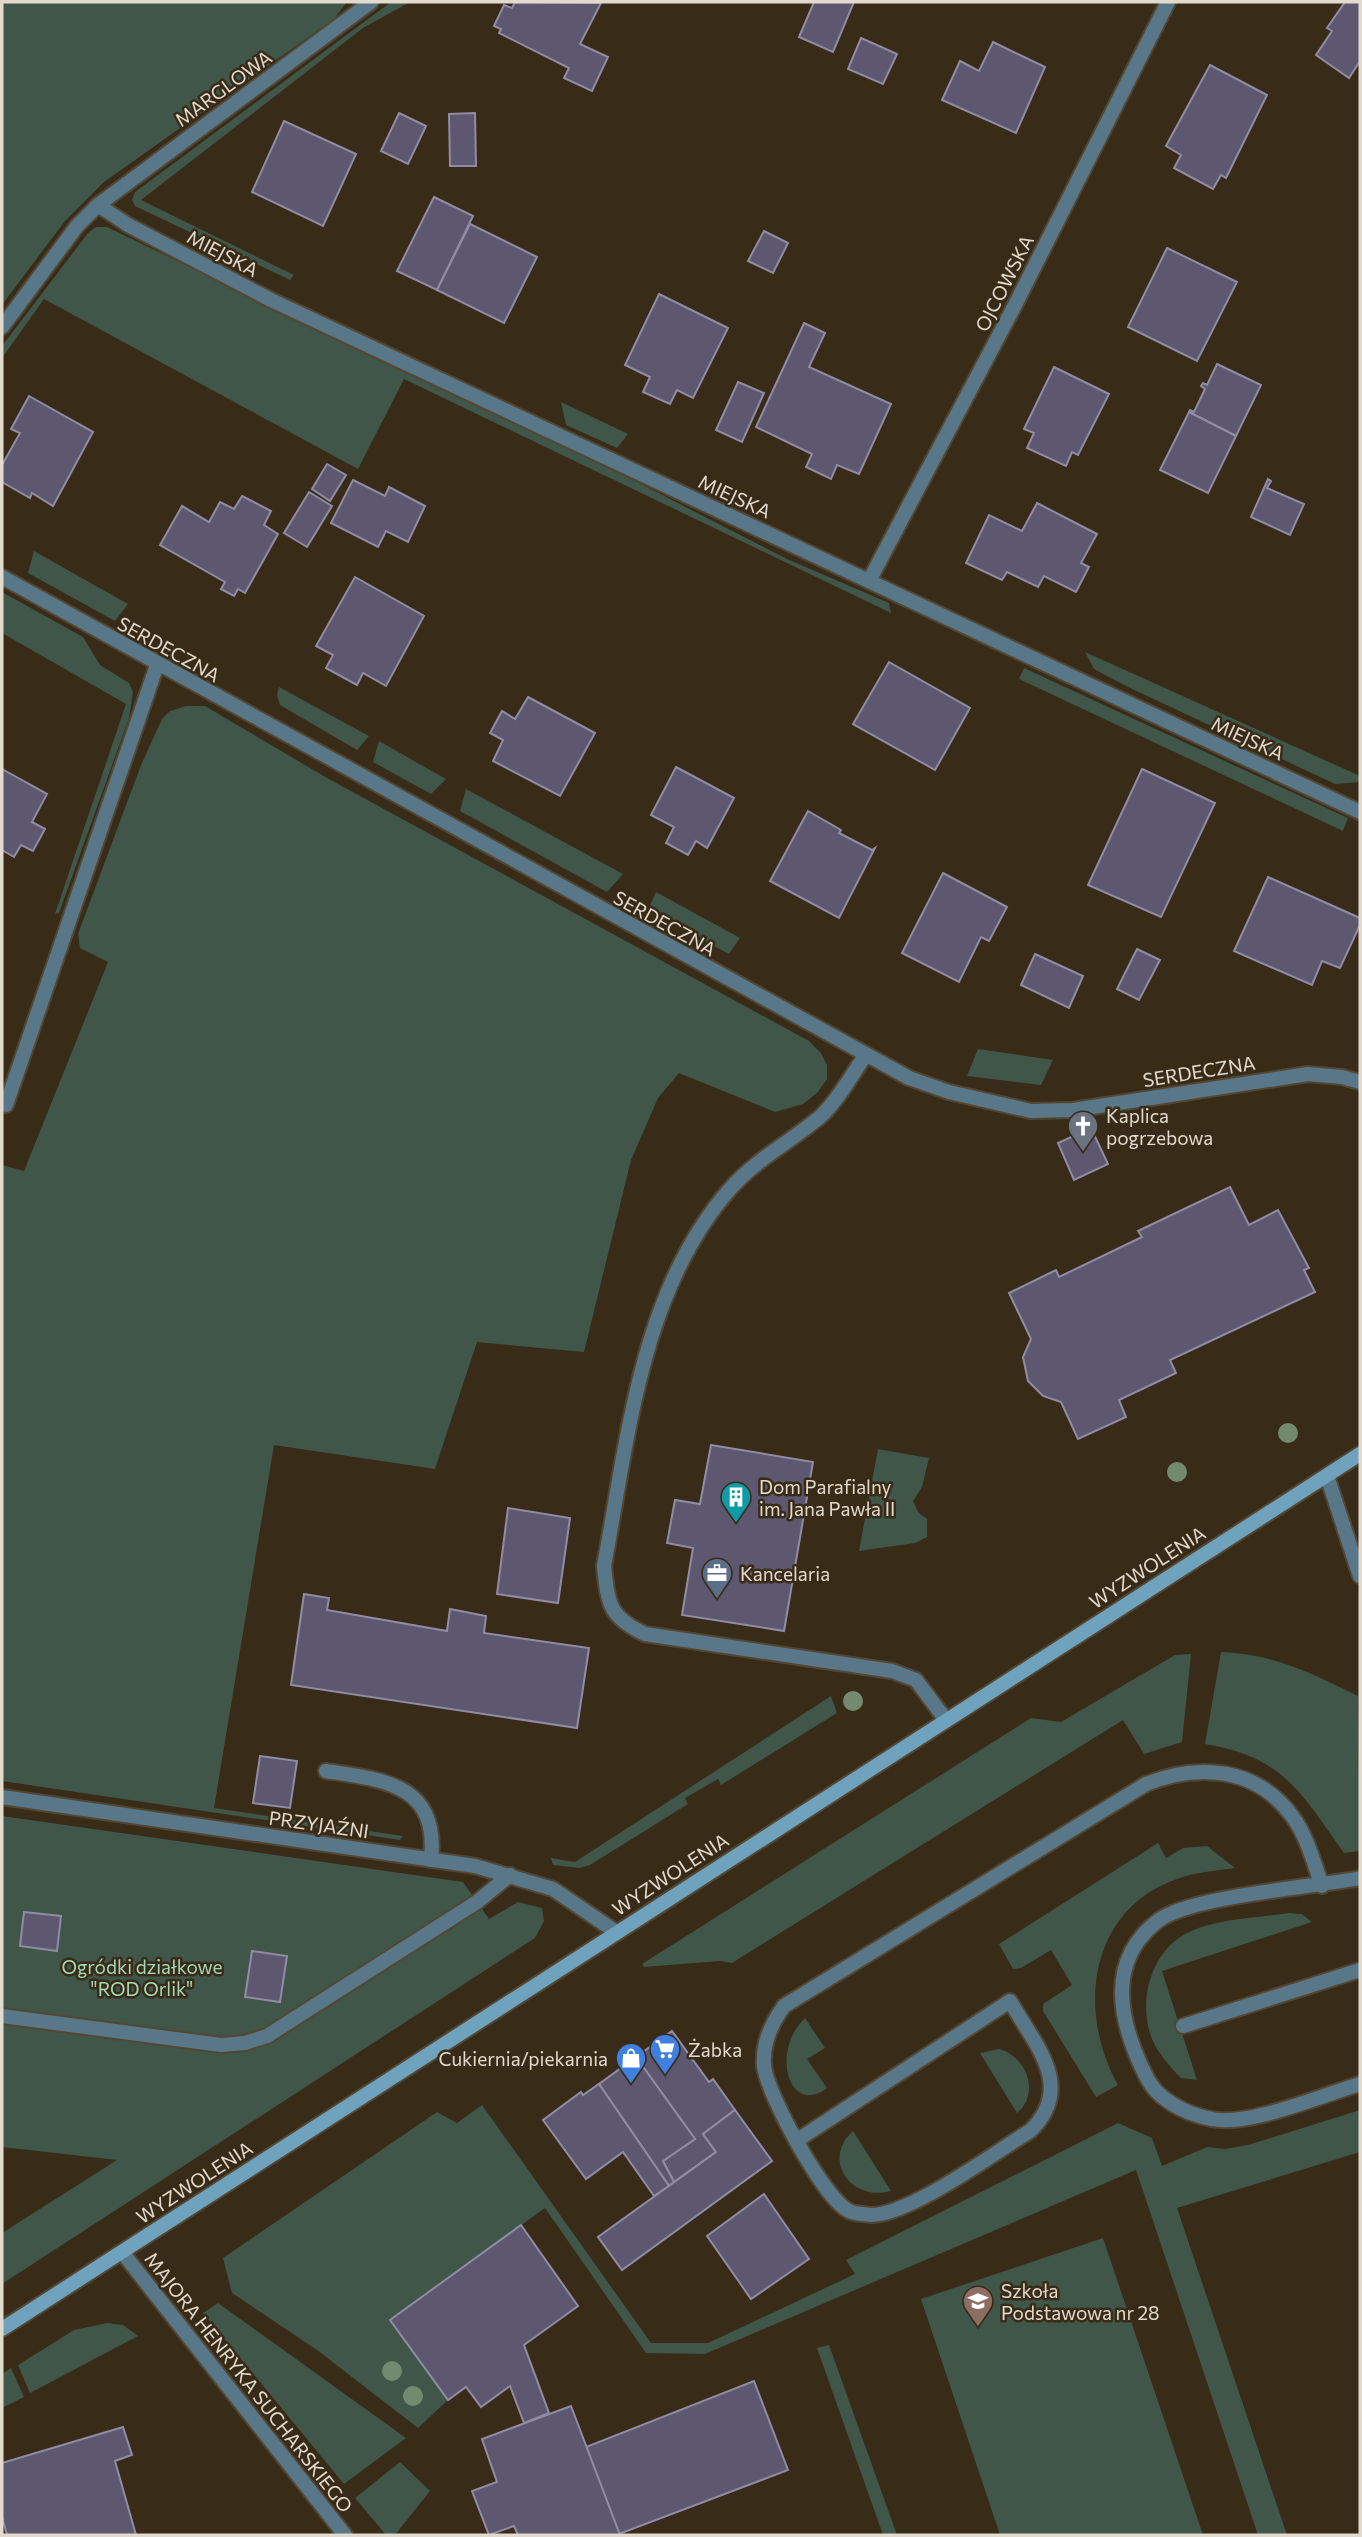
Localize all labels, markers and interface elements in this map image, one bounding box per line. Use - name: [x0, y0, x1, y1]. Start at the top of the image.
- street label: MARGLOWA: [170, 45, 276, 131]
- street label: MIEJSKA: [183, 225, 263, 281]
- street label: OJCOWSKA: [970, 231, 1038, 335]
- street label: MIEJSKA: [695, 469, 775, 523]
- street label: SERDECZNA: [114, 611, 224, 687]
- street label: MIEJSKA: [1208, 711, 1288, 765]
- street label: SERDECZNA: [610, 885, 720, 961]
- street label: SERDECZNA: [1141, 1051, 1257, 1091]
- place label: Kaplica pogrzebowa: [1106, 1104, 1213, 1149]
- church icon: Kaplica pogrzebowa: [1066, 1109, 1100, 1153]
- place label: Dom Parafialny im. Jana Pawła II: [759, 1475, 895, 1520]
- building icon: Dom Parafialny im. Jana Pawła II: [719, 1480, 753, 1524]
- street label: WYZWOLENIA: [1085, 1521, 1209, 1613]
- office icon: Kancelaria: [700, 1556, 734, 1600]
- place label: Kancelaria: [740, 1562, 830, 1585]
- street label: PRZYJAŹNI: [267, 1806, 371, 1842]
- street label: WYZWOLENIA: [608, 1828, 732, 1920]
- park label: Ogródki działkowe "ROD Orlik": [62, 1955, 222, 2000]
- supermarket icon: Żabka: [648, 2032, 682, 2076]
- place label: Żabka: [688, 2038, 742, 2061]
- shop icon: Cukiernia/piekarnia: [614, 2041, 648, 2085]
- place label: Cukiernia/piekarnia: [438, 2047, 608, 2070]
- street label: WYZWOLENIA: [132, 2136, 256, 2228]
- street label: MAJORA HENRYKA SUCHARSKIEGO: [140, 2247, 358, 2517]
- place label: Szkoła Podstawowa nr 28: [1001, 2279, 1160, 2324]
- school or university icon: Szkoła Podstawowa nr 28: [961, 2284, 995, 2328]

